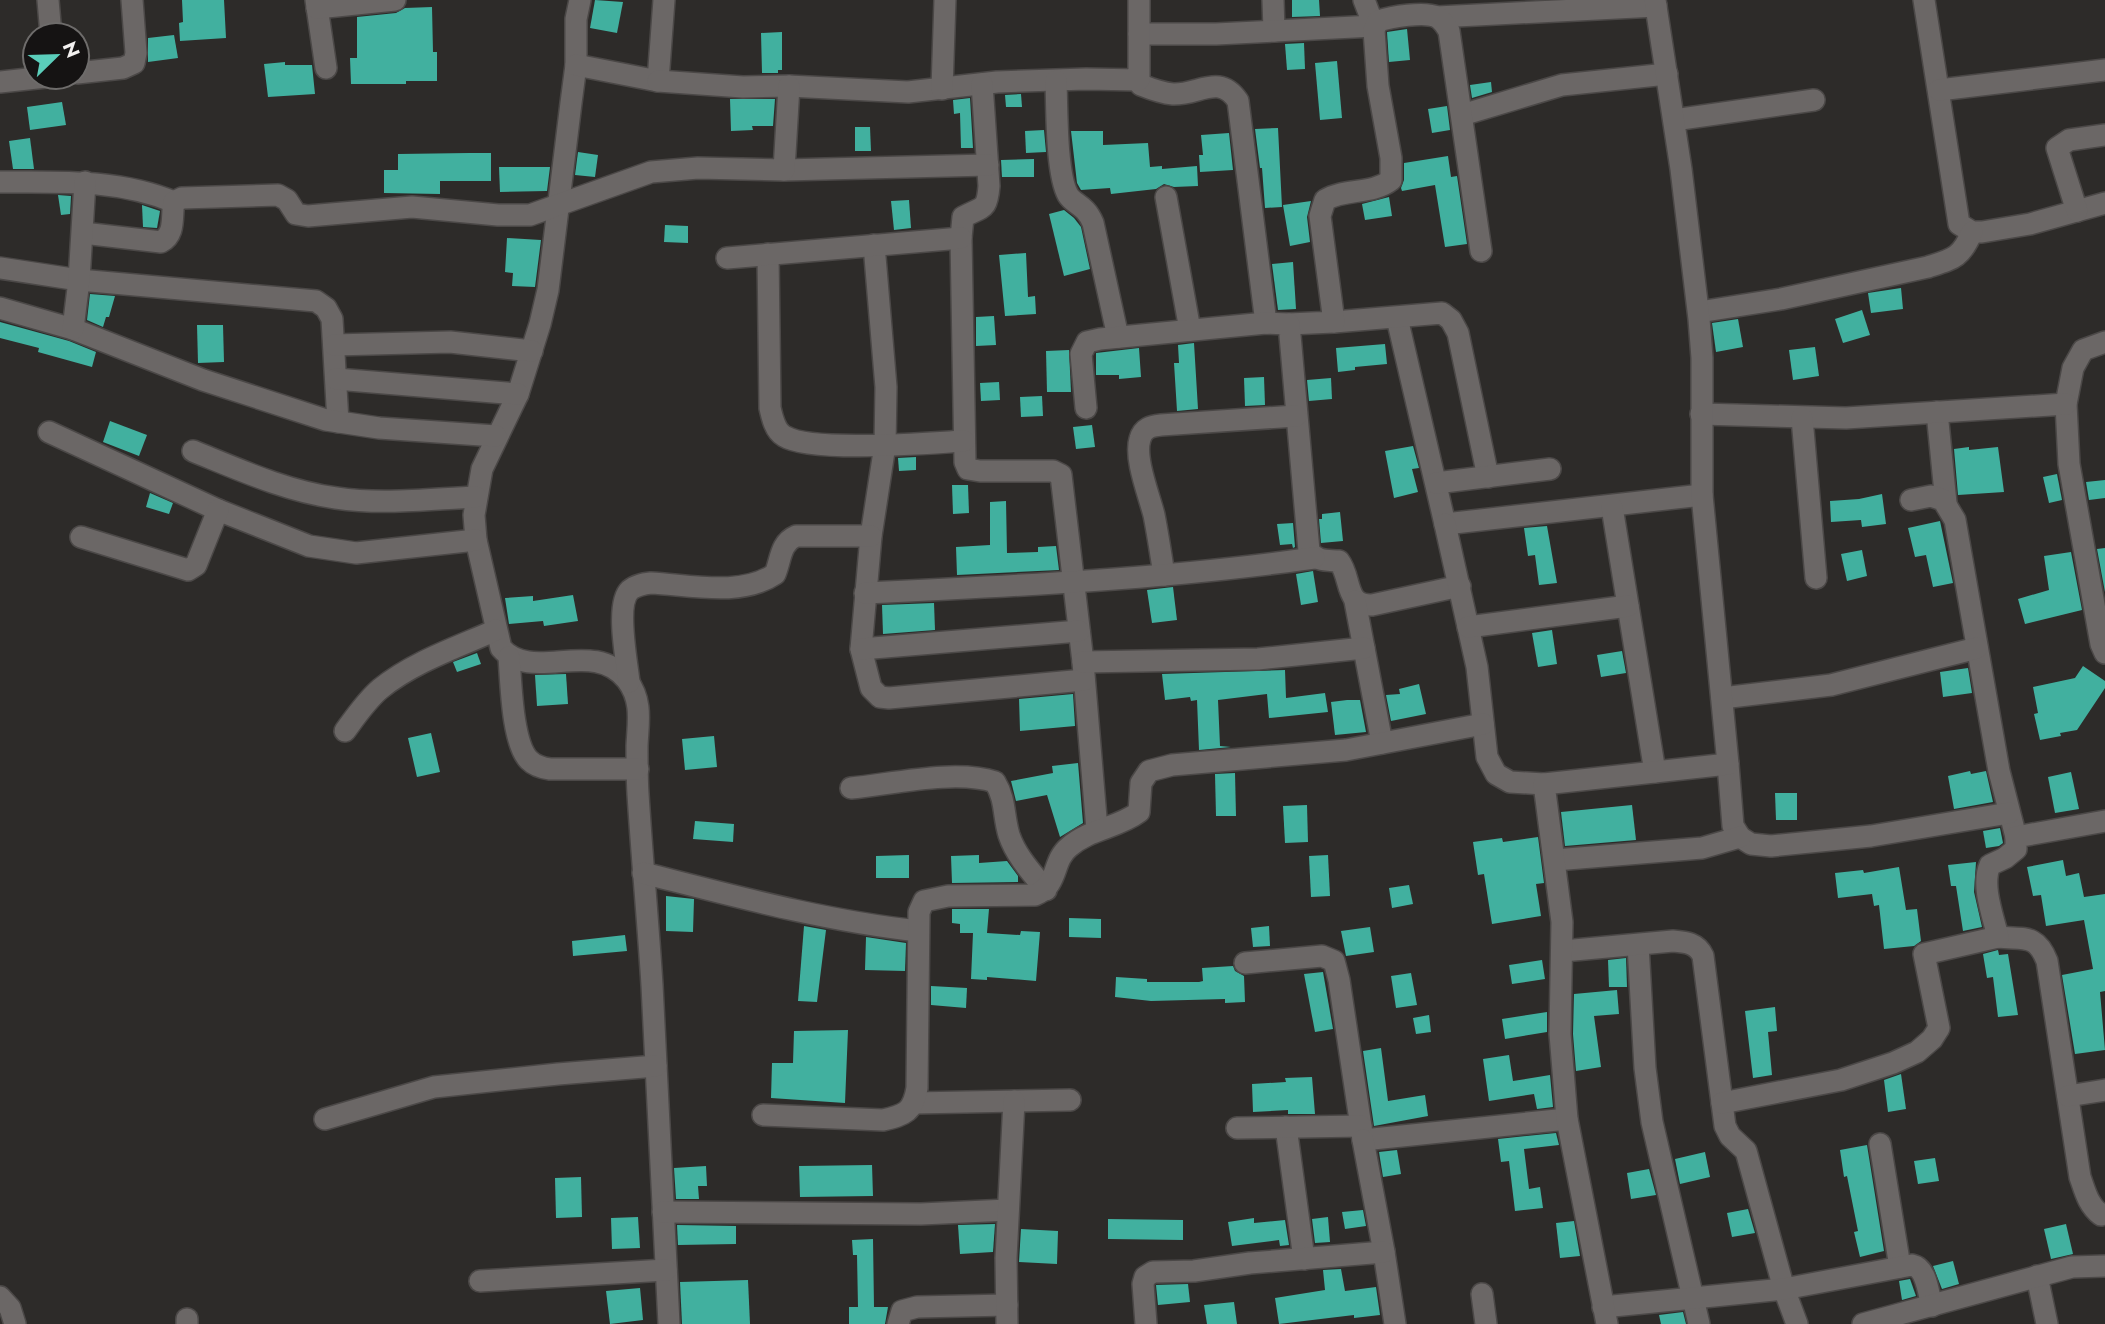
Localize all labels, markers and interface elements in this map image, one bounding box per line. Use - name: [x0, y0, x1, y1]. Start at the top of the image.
- north arrow: [21, 21, 91, 91]
- text: N: [56, 37, 87, 62]

